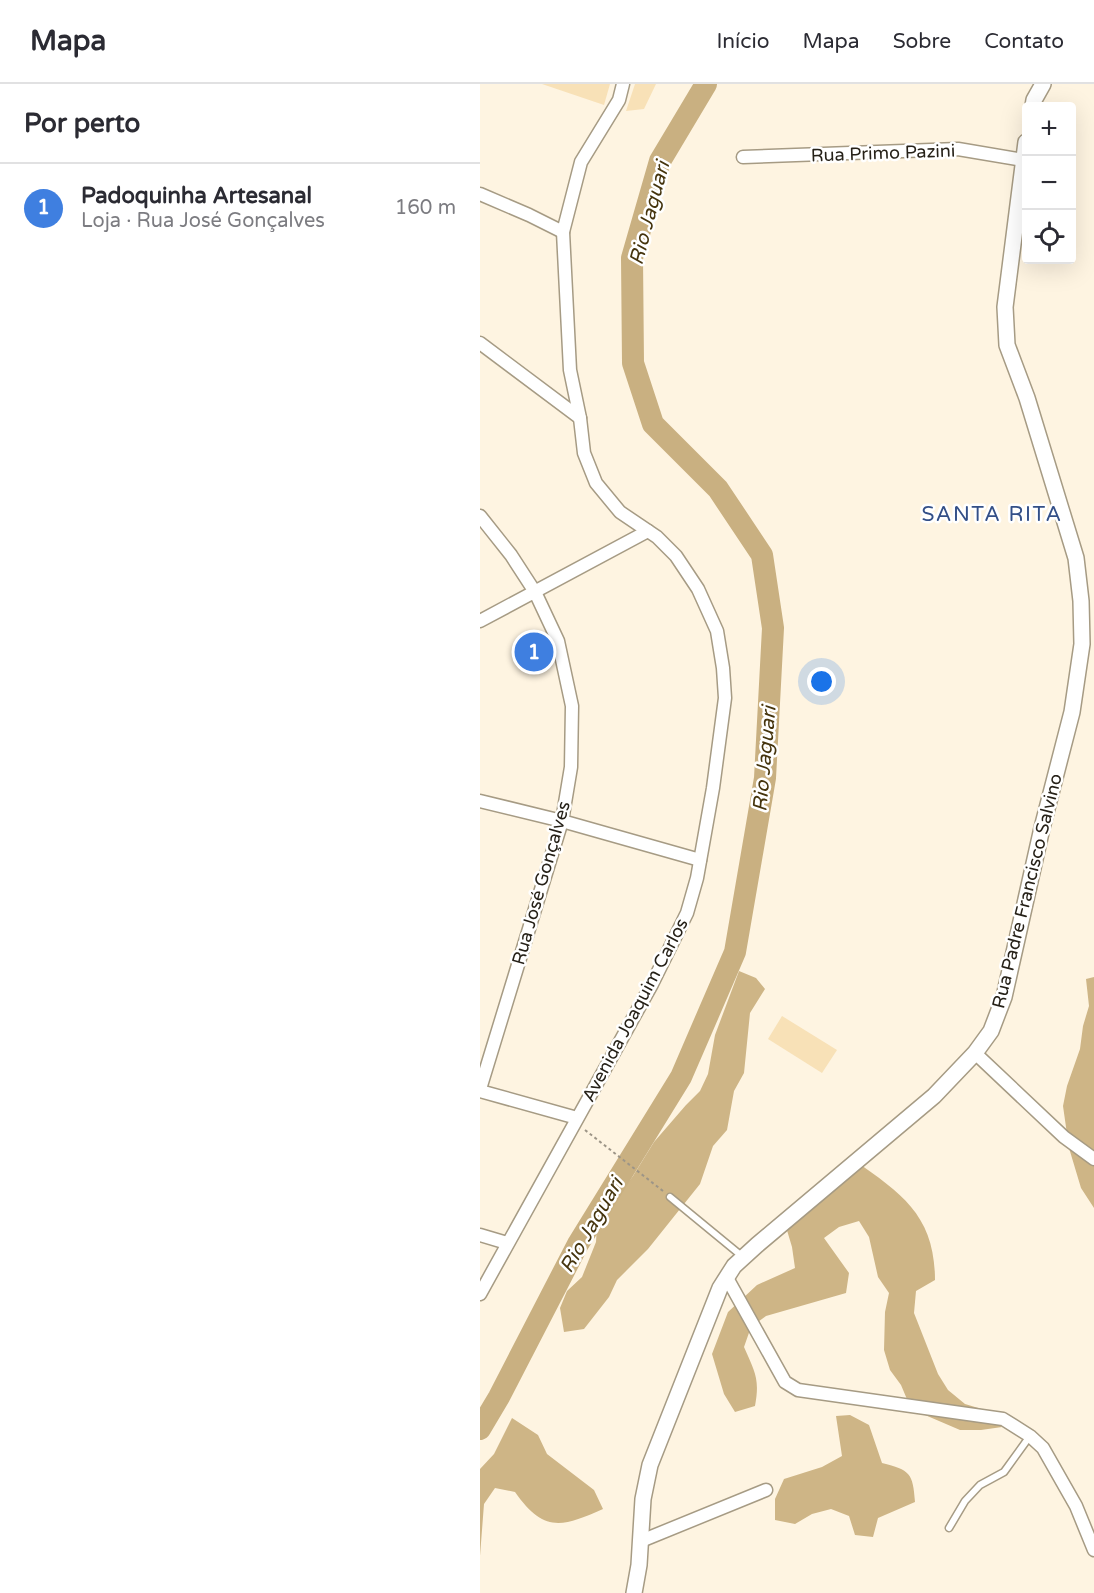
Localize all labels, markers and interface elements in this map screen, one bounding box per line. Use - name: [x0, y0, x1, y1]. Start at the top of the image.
- text: Mapa: [30, 24, 106, 58]
- text: Início: [717, 29, 769, 54]
- text: Mapa: [802, 29, 860, 54]
- text: Sobre: [893, 29, 951, 54]
- text: Contato: [984, 29, 1064, 54]
- map controls: [1022, 102, 1076, 264]
- button: +: [1022, 102, 1076, 156]
- text: Por perto: [24, 108, 140, 139]
- street label: Rua Primo Pazini: [810, 139, 956, 167]
- water label: Rio Jaguari: [625, 156, 676, 267]
- button: −: [1022, 156, 1076, 210]
- text: Padoquinha Artesanal: [81, 183, 312, 209]
- text: 1: [37, 196, 50, 220]
- text: 160 m: [395, 196, 456, 220]
- text: Loja · Rua José Gonçalves: [81, 209, 325, 233]
- button: locate: [1022, 210, 1076, 264]
- district label: SANTA RITA: [921, 502, 1063, 527]
- pin: 1: [514, 630, 554, 674]
- your location: [807, 667, 836, 696]
- water label: Rio Jaguari: [748, 702, 782, 813]
- street label: Rua Padre Francisco Salvino: [987, 771, 1067, 1011]
- street label: Rua José Gonçalves: [507, 799, 575, 967]
- street label: Avenida Joaquim Carlos: [577, 914, 693, 1106]
- water label: Rio Jaguari: [555, 1171, 630, 1277]

